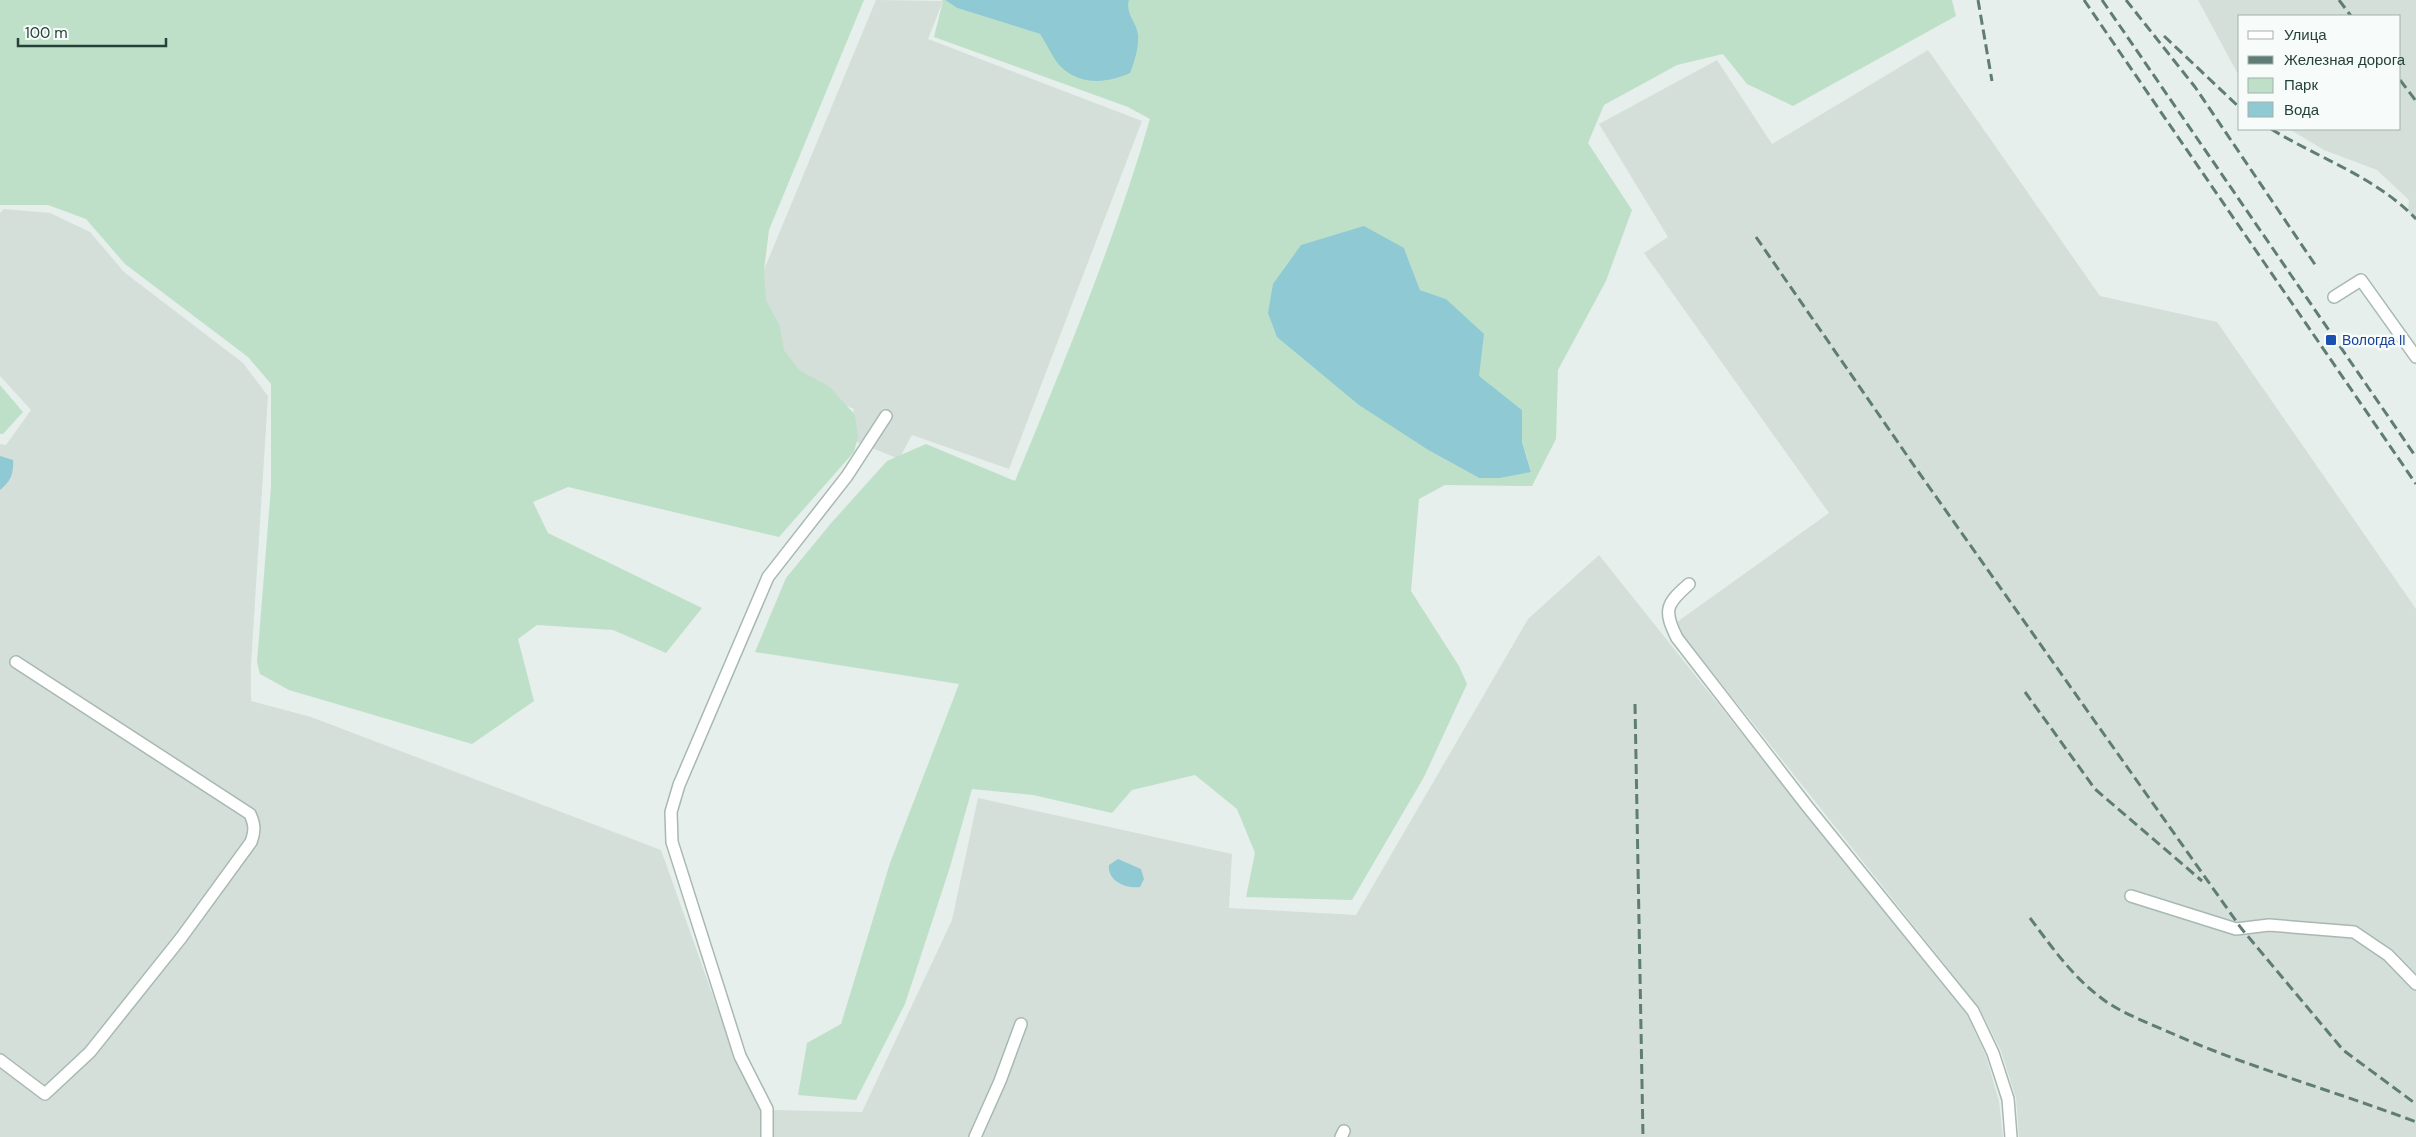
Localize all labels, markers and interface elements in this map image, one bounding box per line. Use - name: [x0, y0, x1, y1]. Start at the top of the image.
- scale bar: [18, 15, 165, 47]
- legend: [2238, 15, 2401, 130]
- text: 100 m: [25, 23, 68, 43]
- text: Улица: [2284, 25, 2327, 45]
- text: Железная дорога: [2284, 50, 2406, 70]
- text: Парк: [2284, 75, 2318, 95]
- text: Вода: [2284, 100, 2320, 120]
- place label: Вологда II: [2342, 331, 2406, 349]
- marker: Вологда II: [2324, 333, 2338, 347]

